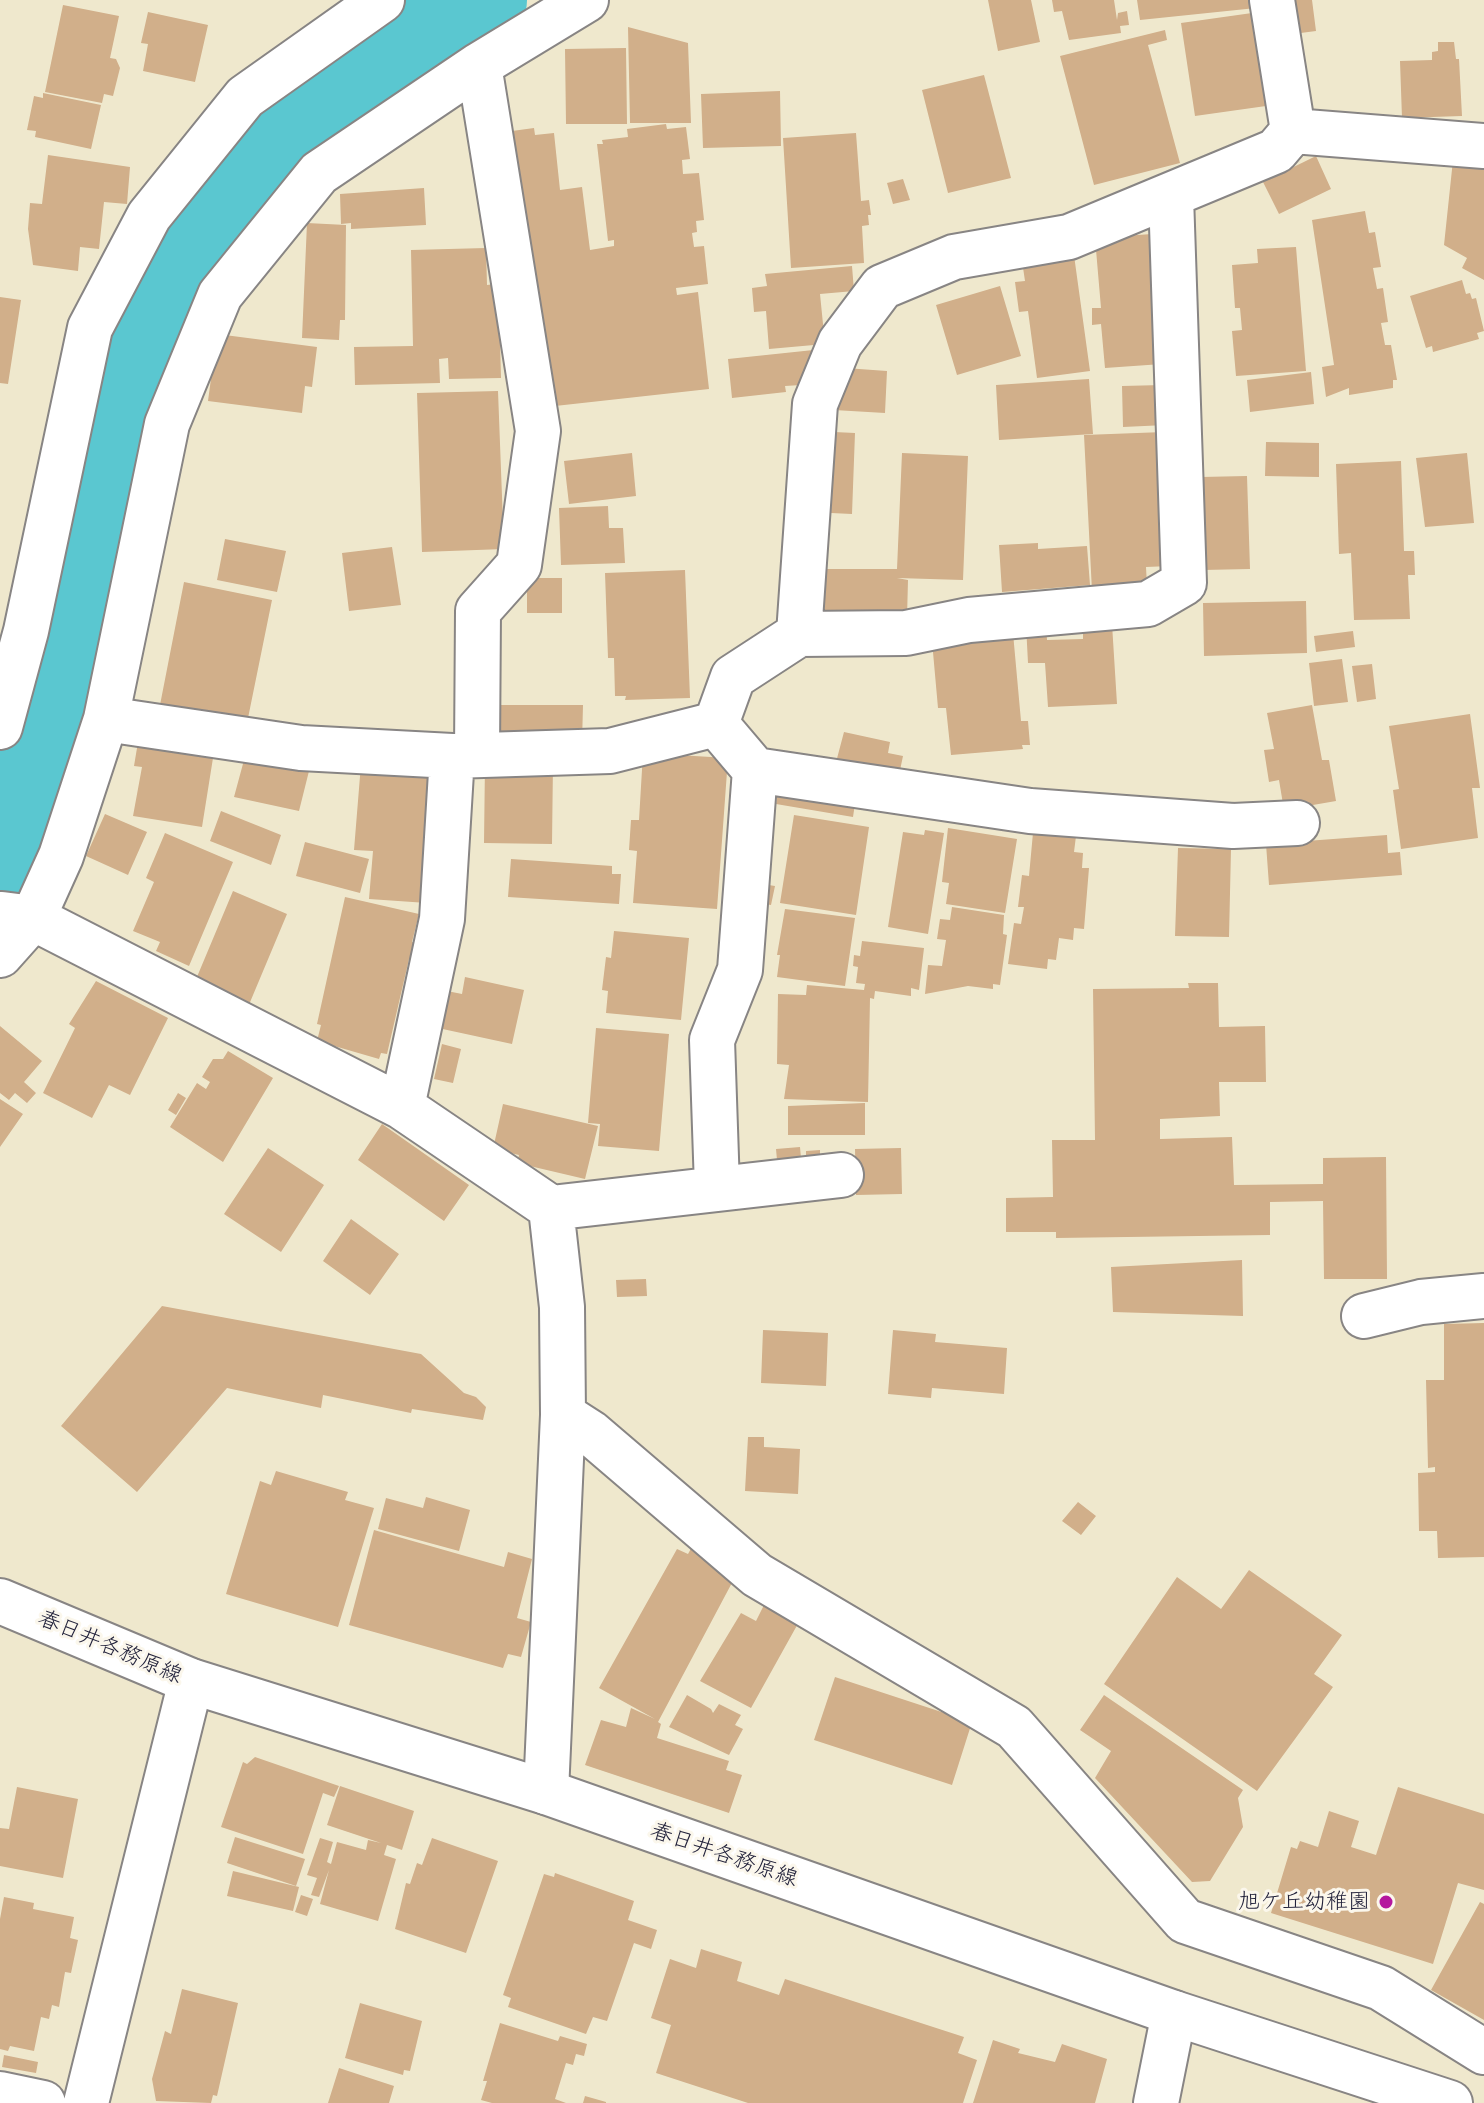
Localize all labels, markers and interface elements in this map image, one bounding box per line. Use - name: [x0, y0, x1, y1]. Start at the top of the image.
- street label: 春日井各務原線: [34, 1605, 186, 1689]
- street label: 春日井各務原線: [647, 1817, 801, 1893]
- place label: 旭ケ丘幼稚園: [1238, 1889, 1370, 1915]
- marker: 旭ケ丘幼稚園: [1377, 1893, 1395, 1911]

